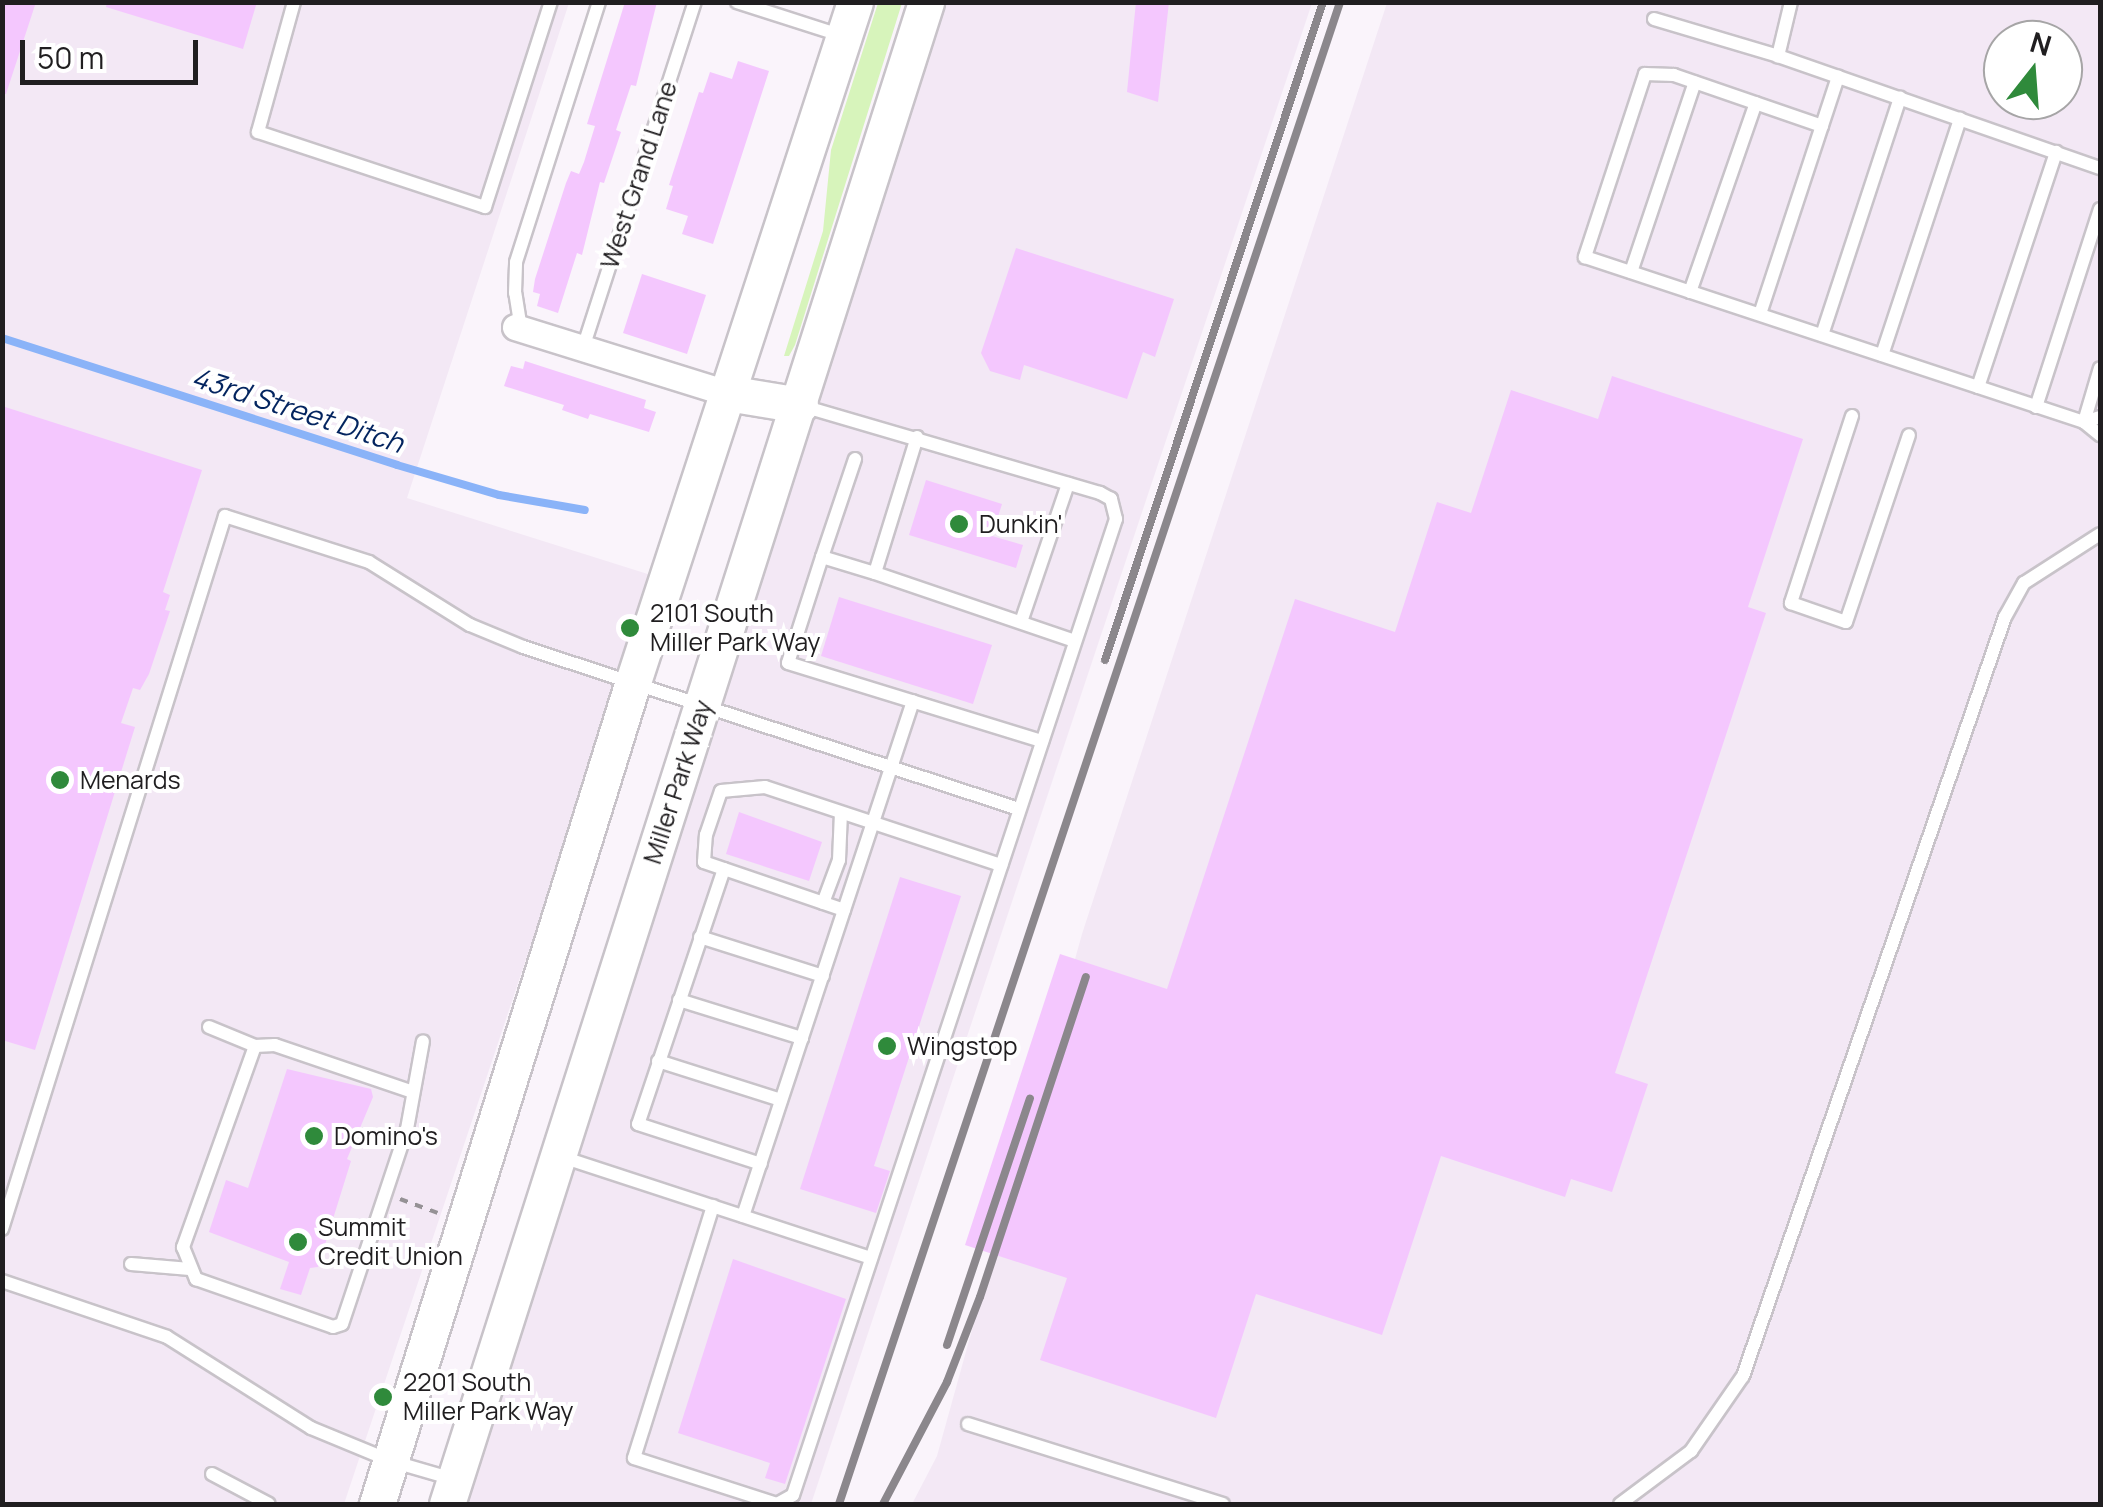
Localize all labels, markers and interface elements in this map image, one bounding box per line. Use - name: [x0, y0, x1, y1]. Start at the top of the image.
- scale bar: [25, 20, 202, 82]
- north arrow: [1983, 20, 2083, 120]
- text: N: [2026, 22, 2056, 64]
- text: 50 m: [37, 37, 104, 78]
- street label: West Grand Lane: [595, 78, 683, 272]
- water label: 43rd Street Ditch: [188, 359, 408, 459]
- place label: Dunkin': [979, 509, 1063, 539]
- marker: Dunkin': [948, 513, 970, 535]
- place label: 2101 South Miller Park Way: [650, 599, 821, 658]
- marker: 2101 South Miller Park Way: [619, 617, 641, 639]
- street label: Miller Park Way: [637, 696, 719, 868]
- place label: Menards: [80, 765, 181, 795]
- marker: Menards: [49, 769, 71, 791]
- place label: Wingstop: [907, 1031, 1018, 1061]
- marker: Wingstop: [876, 1035, 898, 1057]
- place label: Domino's: [334, 1121, 438, 1151]
- marker: Domino's: [303, 1125, 325, 1147]
- place label: Summit Credit Union: [318, 1213, 463, 1272]
- marker: Summit Credit Union: [287, 1231, 309, 1253]
- place label: 2201 South Miller Park Way: [403, 1368, 574, 1427]
- marker: 2201 South Miller Park Way: [372, 1386, 394, 1408]

